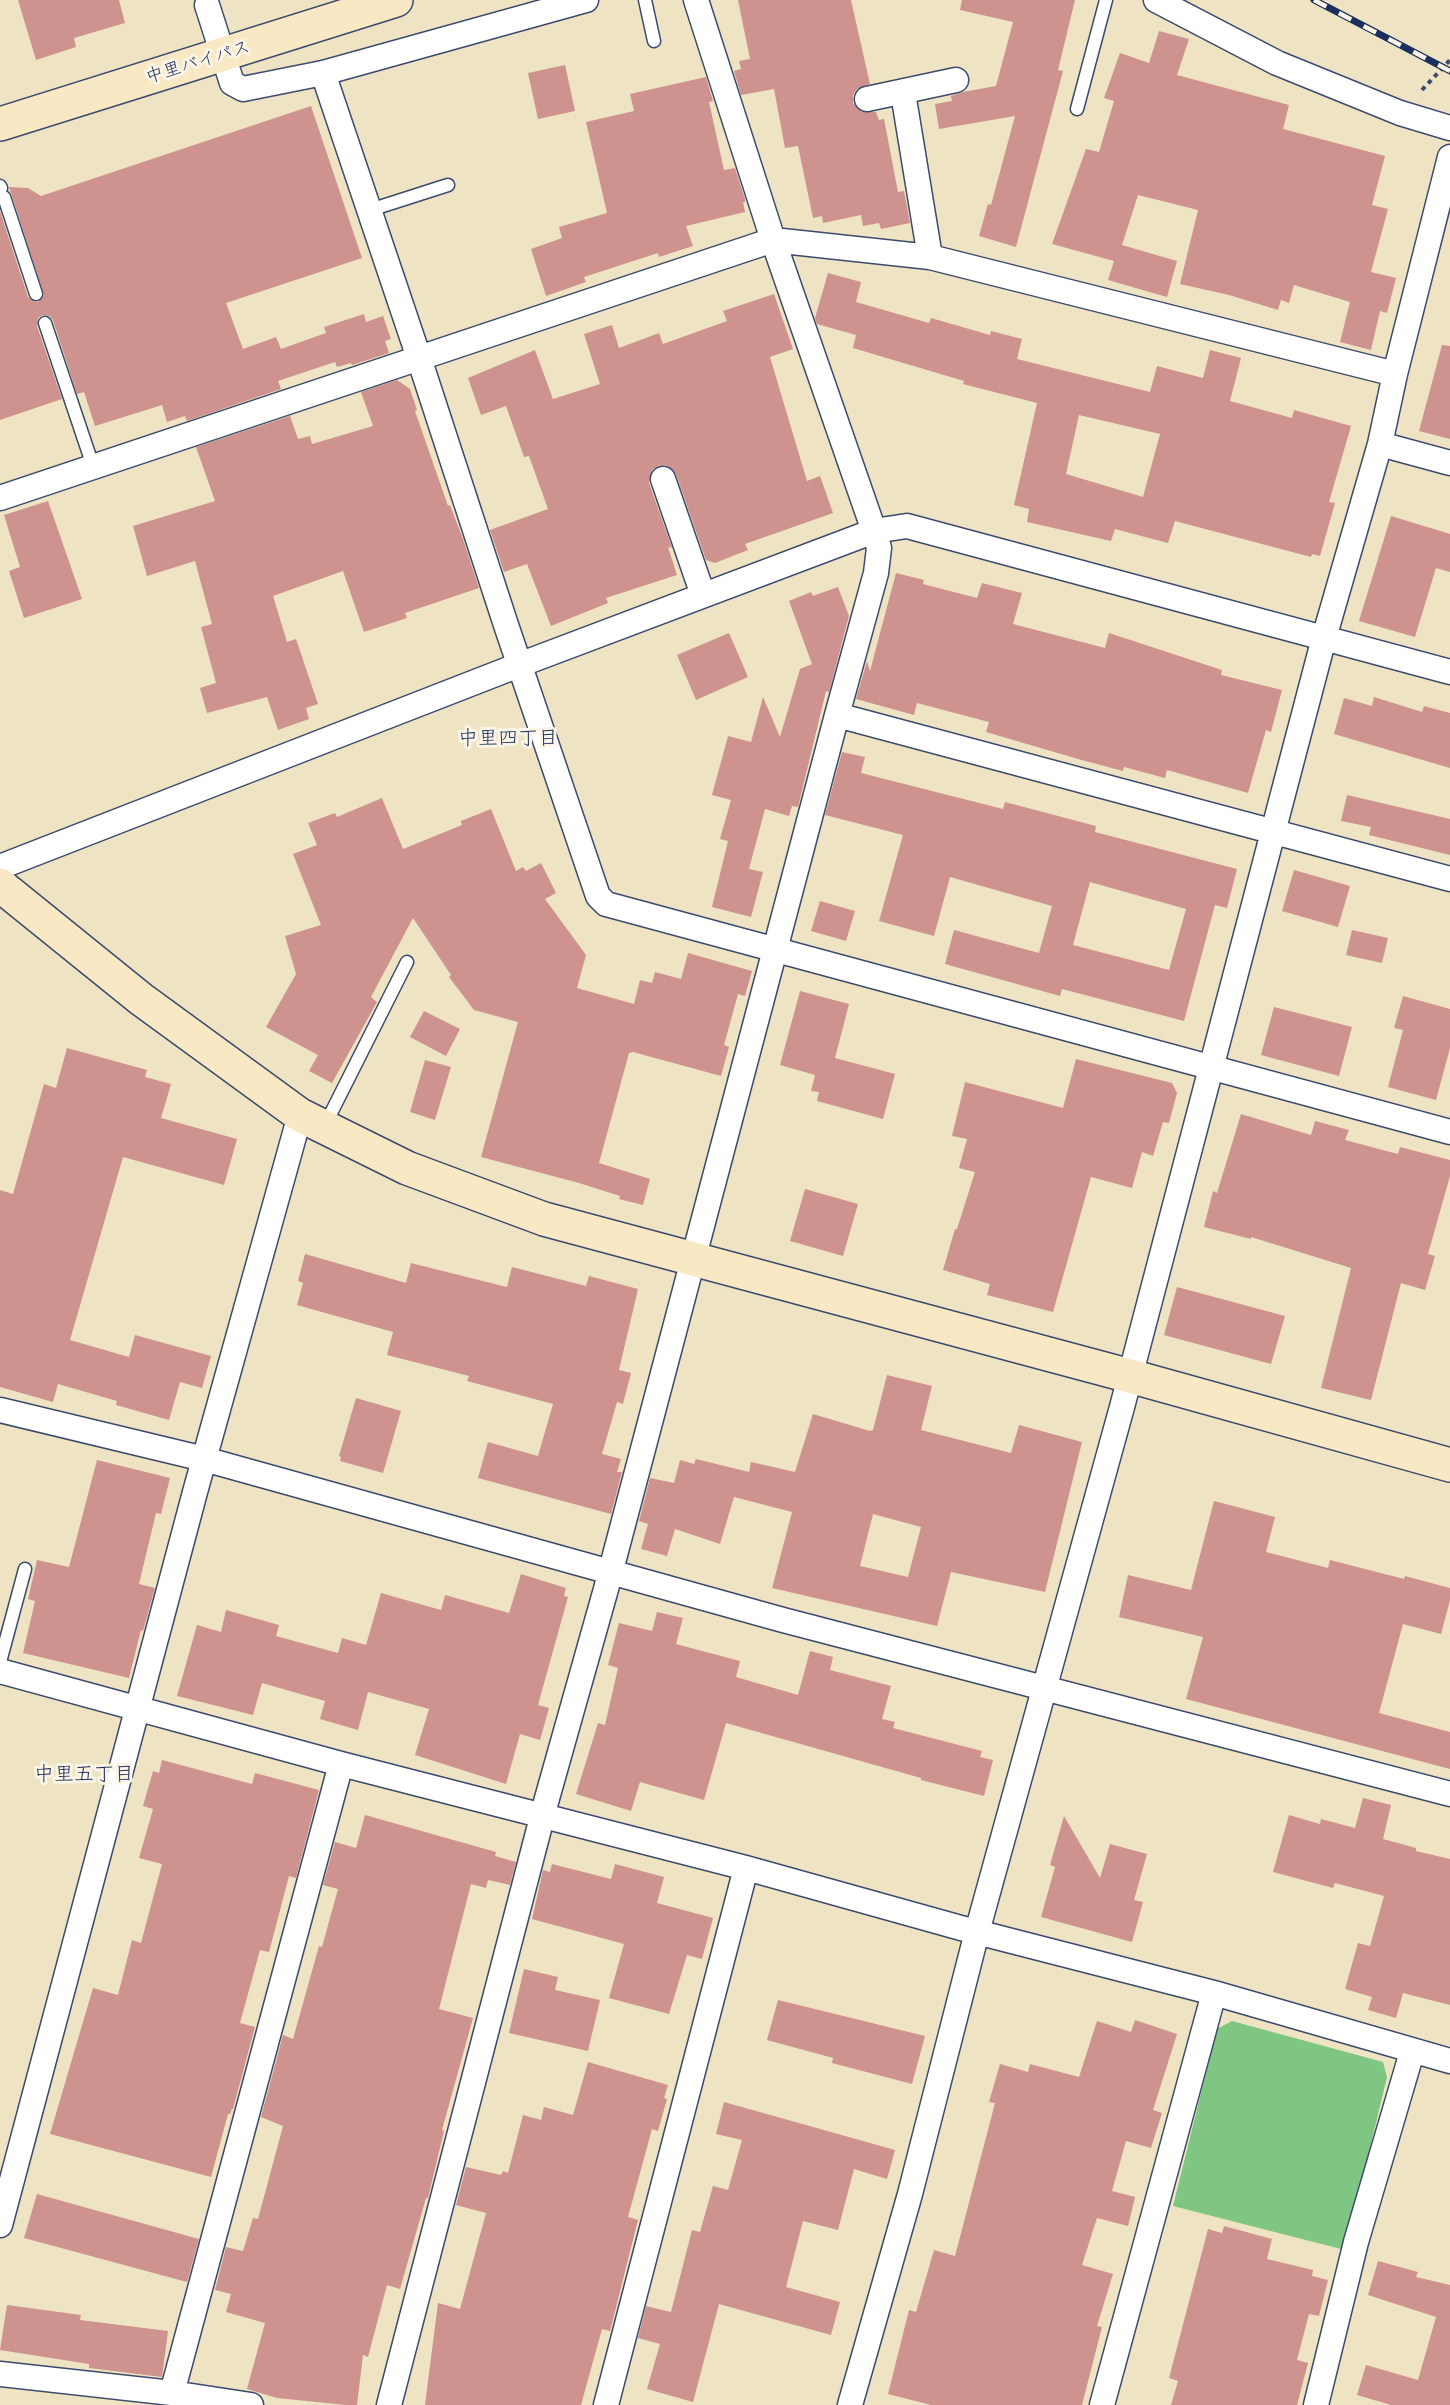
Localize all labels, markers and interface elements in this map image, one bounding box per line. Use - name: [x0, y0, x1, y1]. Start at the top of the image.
- street label: 中里バイパス: [143, 36, 253, 88]
- district label: 中里四丁目: [458, 726, 558, 750]
- district label: 中里五丁目: [34, 1762, 134, 1786]

